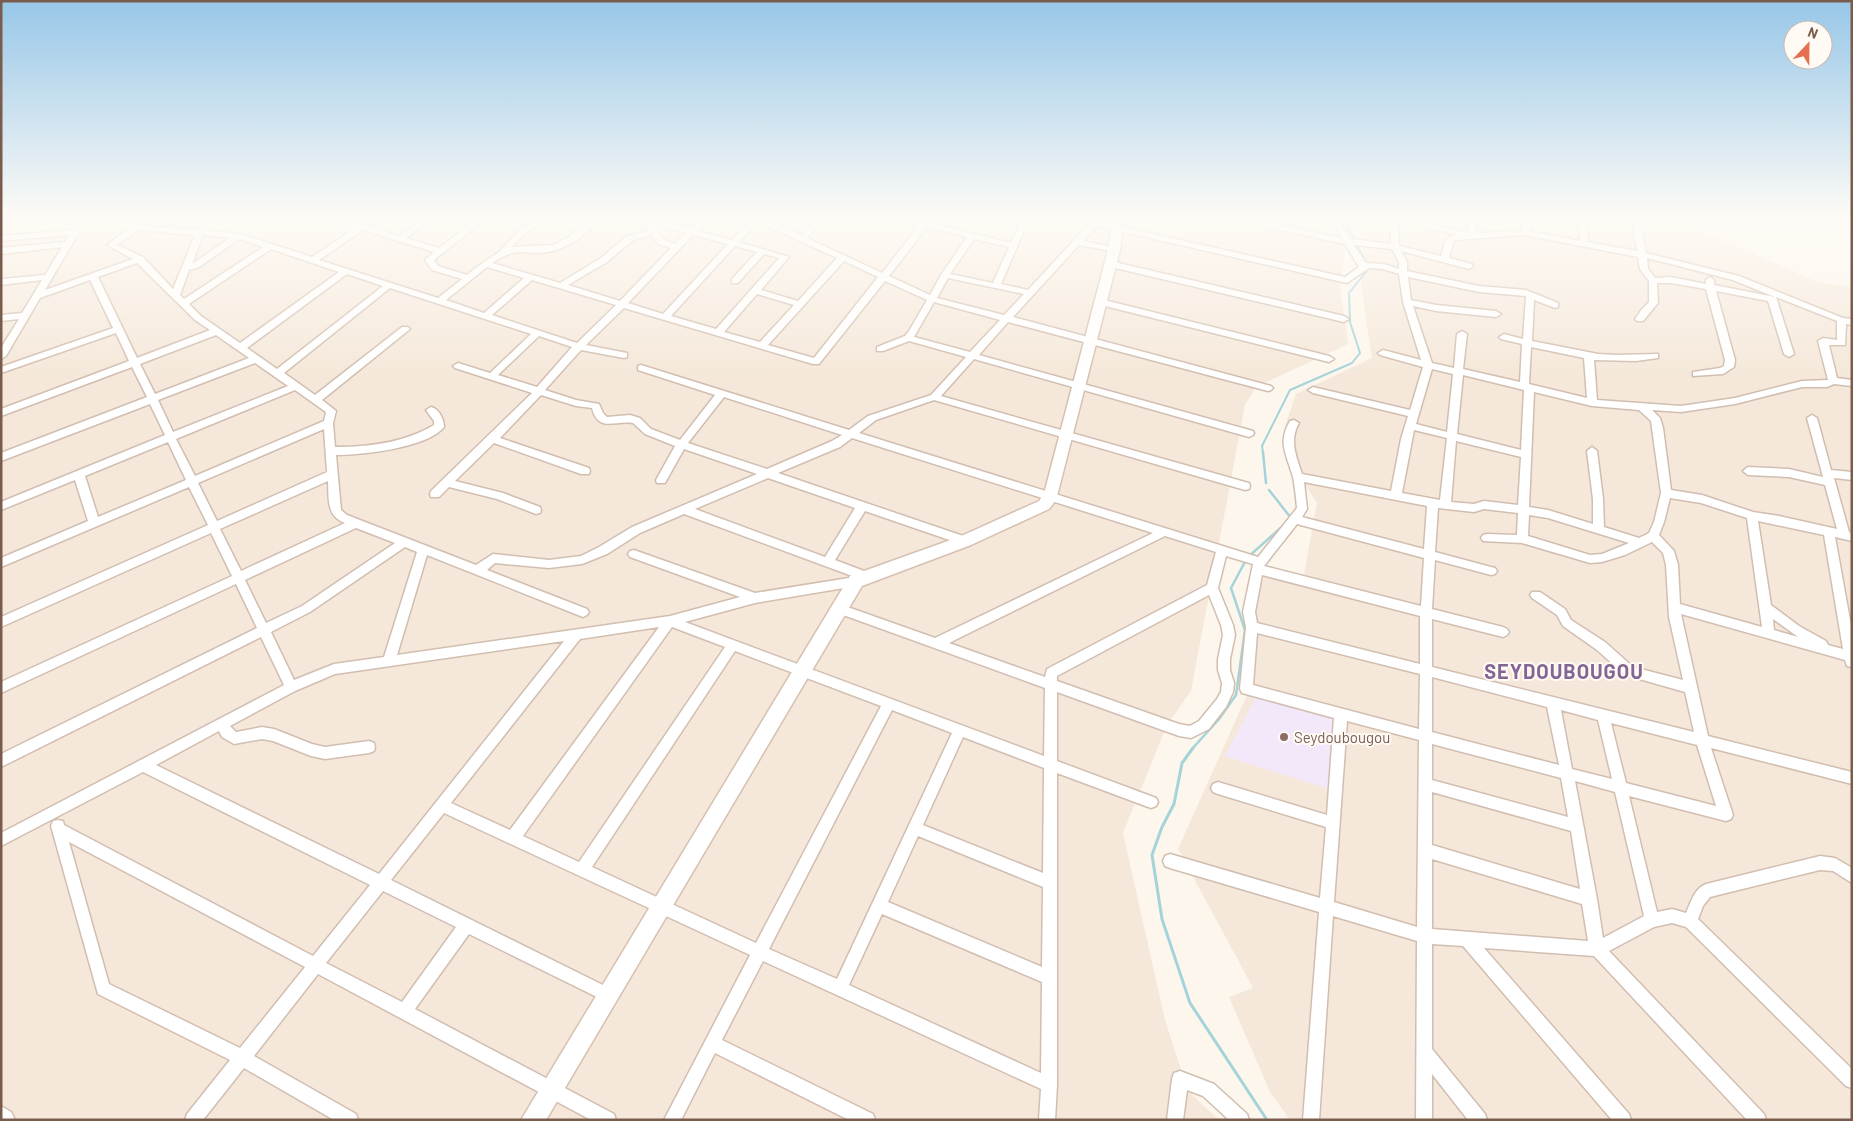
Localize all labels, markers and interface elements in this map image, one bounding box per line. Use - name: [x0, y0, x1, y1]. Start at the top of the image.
- north arrow: [1783, 20, 1833, 70]
- text: N: [1806, 23, 1821, 42]
- district label: SEYDOUBOUGOU: [1484, 659, 1644, 683]
- place label: Seydoubougou: [1294, 728, 1390, 746]
- marker: Seydoubougou: [1278, 731, 1290, 743]

